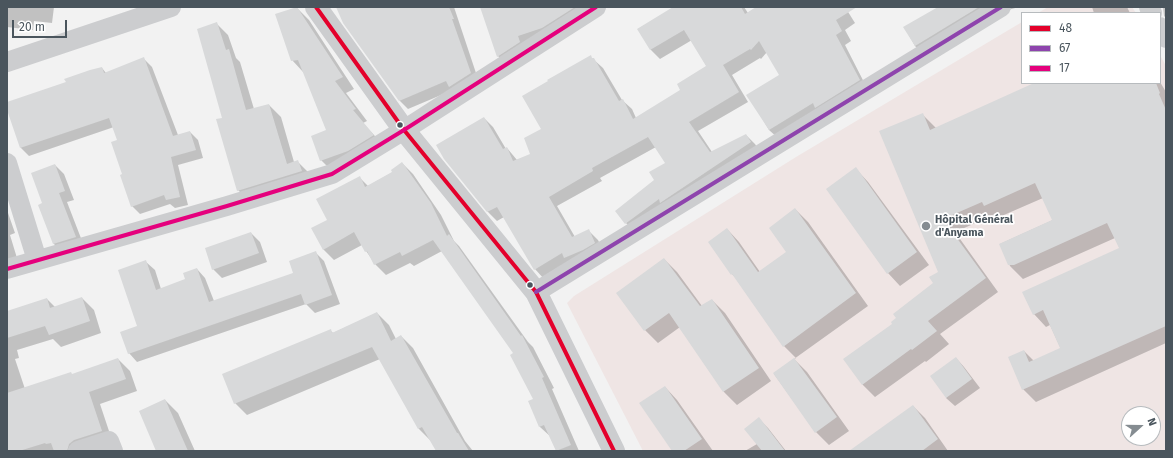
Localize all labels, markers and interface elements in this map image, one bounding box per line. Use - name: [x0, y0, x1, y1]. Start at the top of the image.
- scale bar: [14, 12, 69, 38]
- legend: [1021, 12, 1161, 84]
- text: 20 m: [19, 20, 45, 34]
- text: 48: [1059, 21, 1072, 35]
- text: 67: [1059, 41, 1070, 55]
- text: 17: [1059, 61, 1070, 75]
- unlabelled marker: [395, 120, 405, 130]
- place label: Hôpital Général d'Anyama: [935, 213, 1013, 239]
- marker: Hôpital Général d'Anyama: [920, 220, 932, 232]
- unlabelled marker: [525, 280, 535, 290]
- north arrow: [1121, 406, 1161, 446]
- text: N: [1144, 416, 1159, 428]

